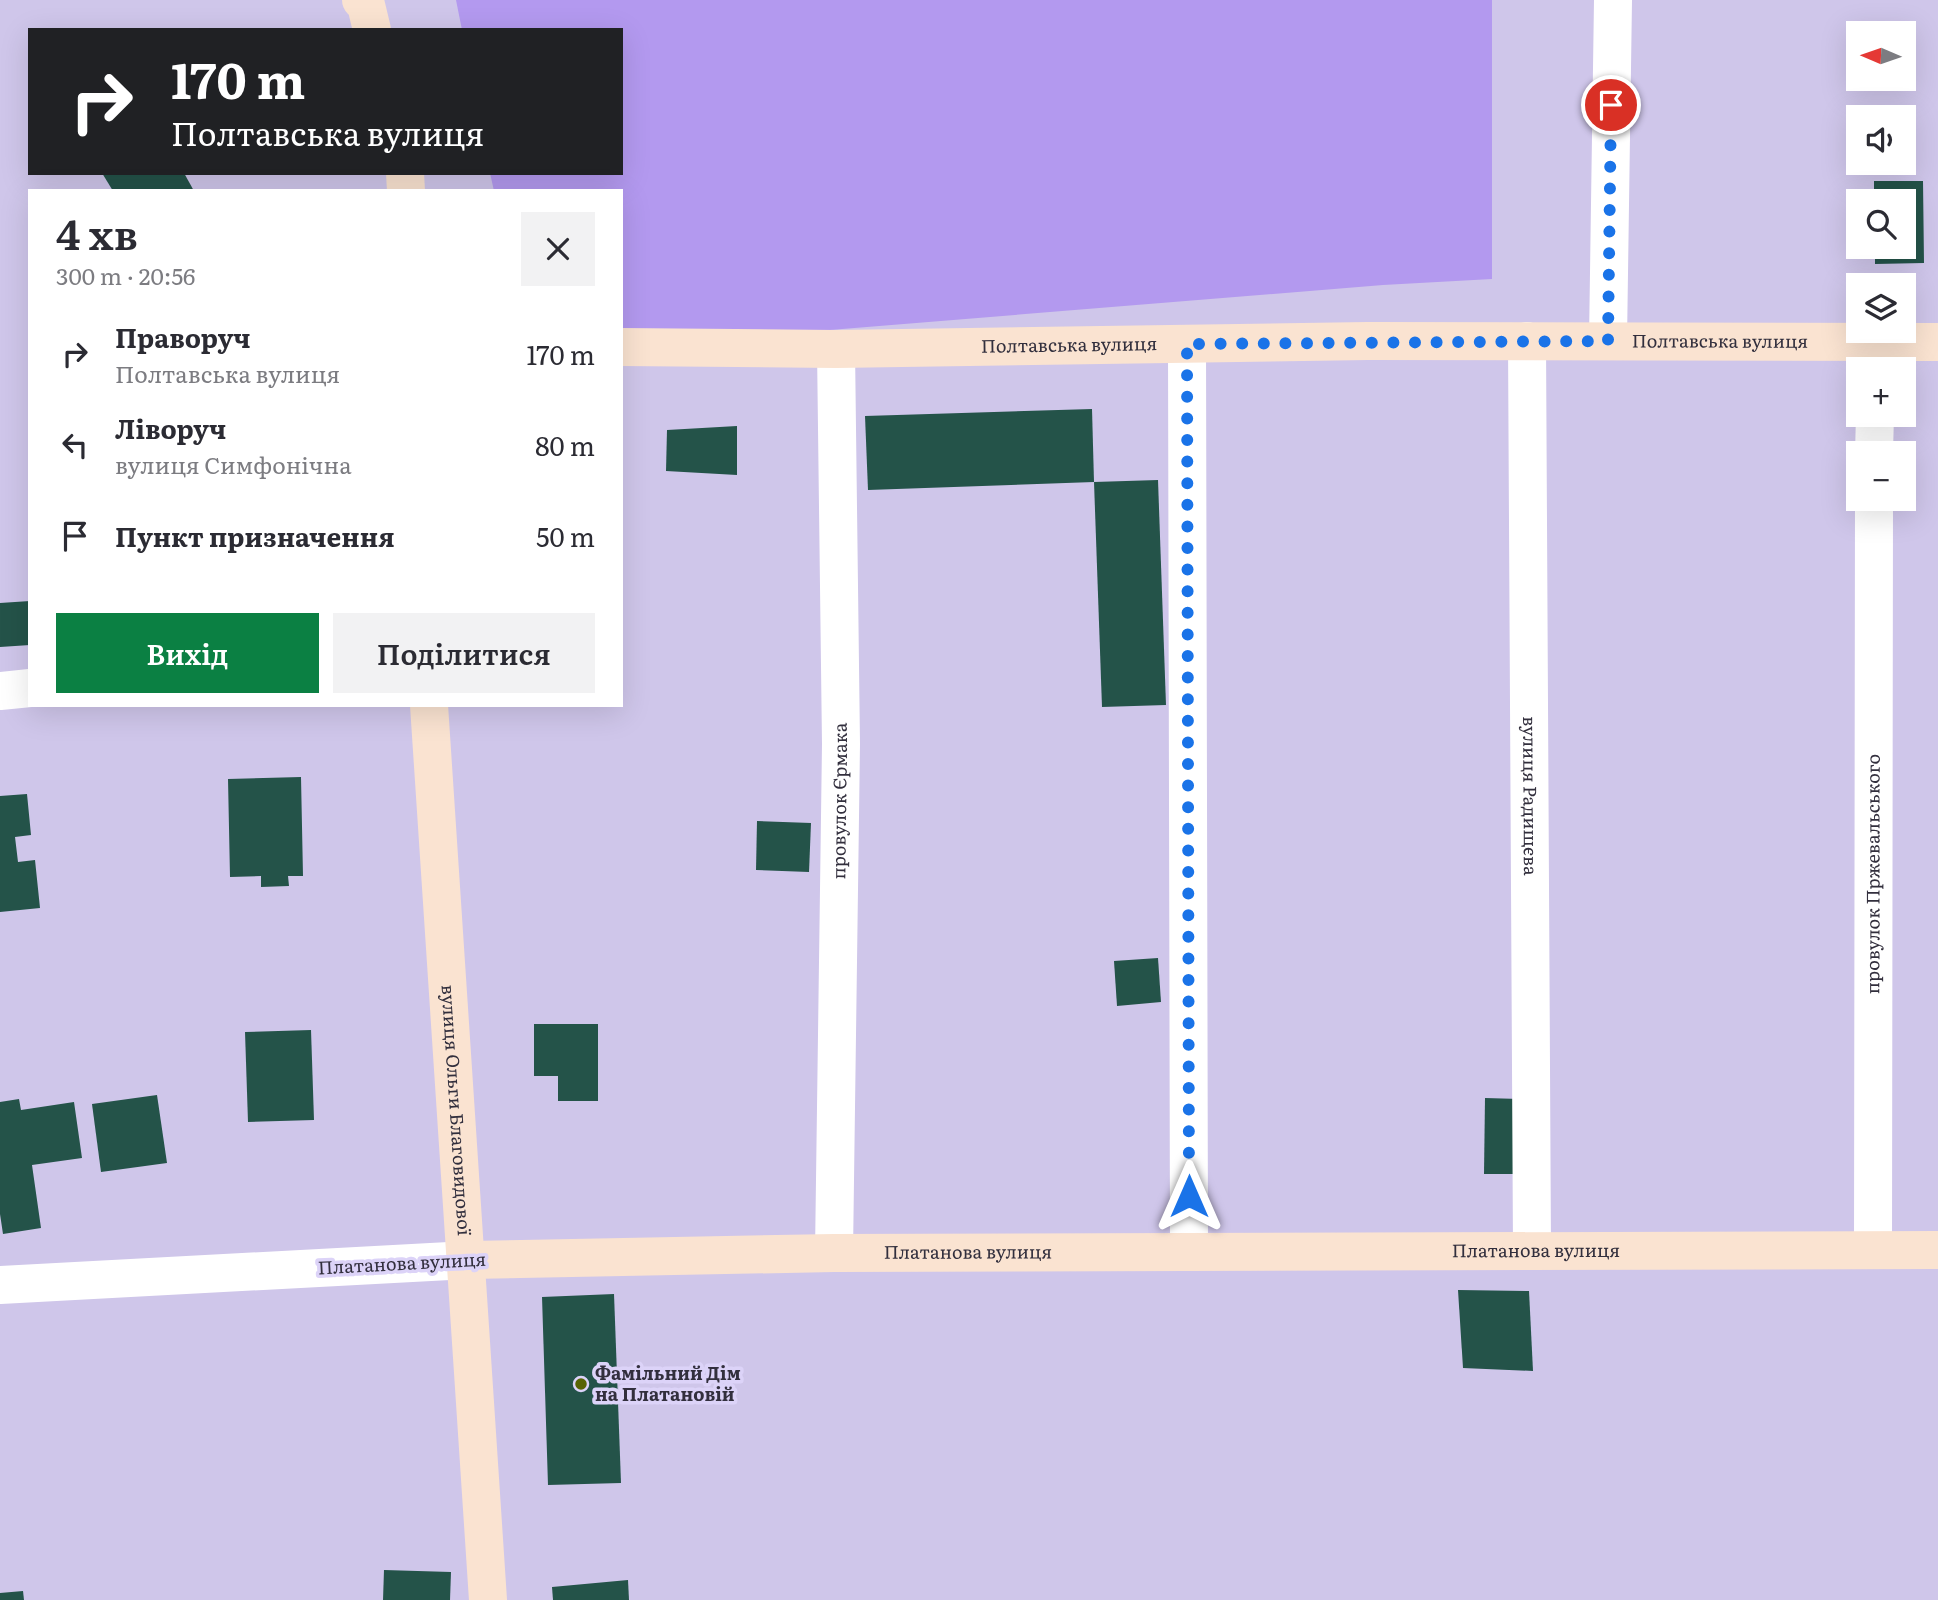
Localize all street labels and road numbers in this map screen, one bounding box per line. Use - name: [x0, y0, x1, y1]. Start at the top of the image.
- street label: Полтавська вулиця: [1632, 326, 1808, 354]
- street label: Полтавська вулиця: [981, 329, 1157, 359]
- street label: вулиця Радищєва: [1517, 716, 1545, 876]
- street label: провулок Єрмака: [824, 722, 853, 880]
- street label: провулок Пржевальського: [1858, 754, 1886, 994]
- street label: вулиця Ольги Благовидової: [435, 984, 479, 1236]
- street label: Платанова вулиця: [1452, 1236, 1620, 1263]
- street label: Платанова вулиця: [884, 1237, 1052, 1265]
- street label: Платанова вулиця: [317, 1245, 487, 1280]

